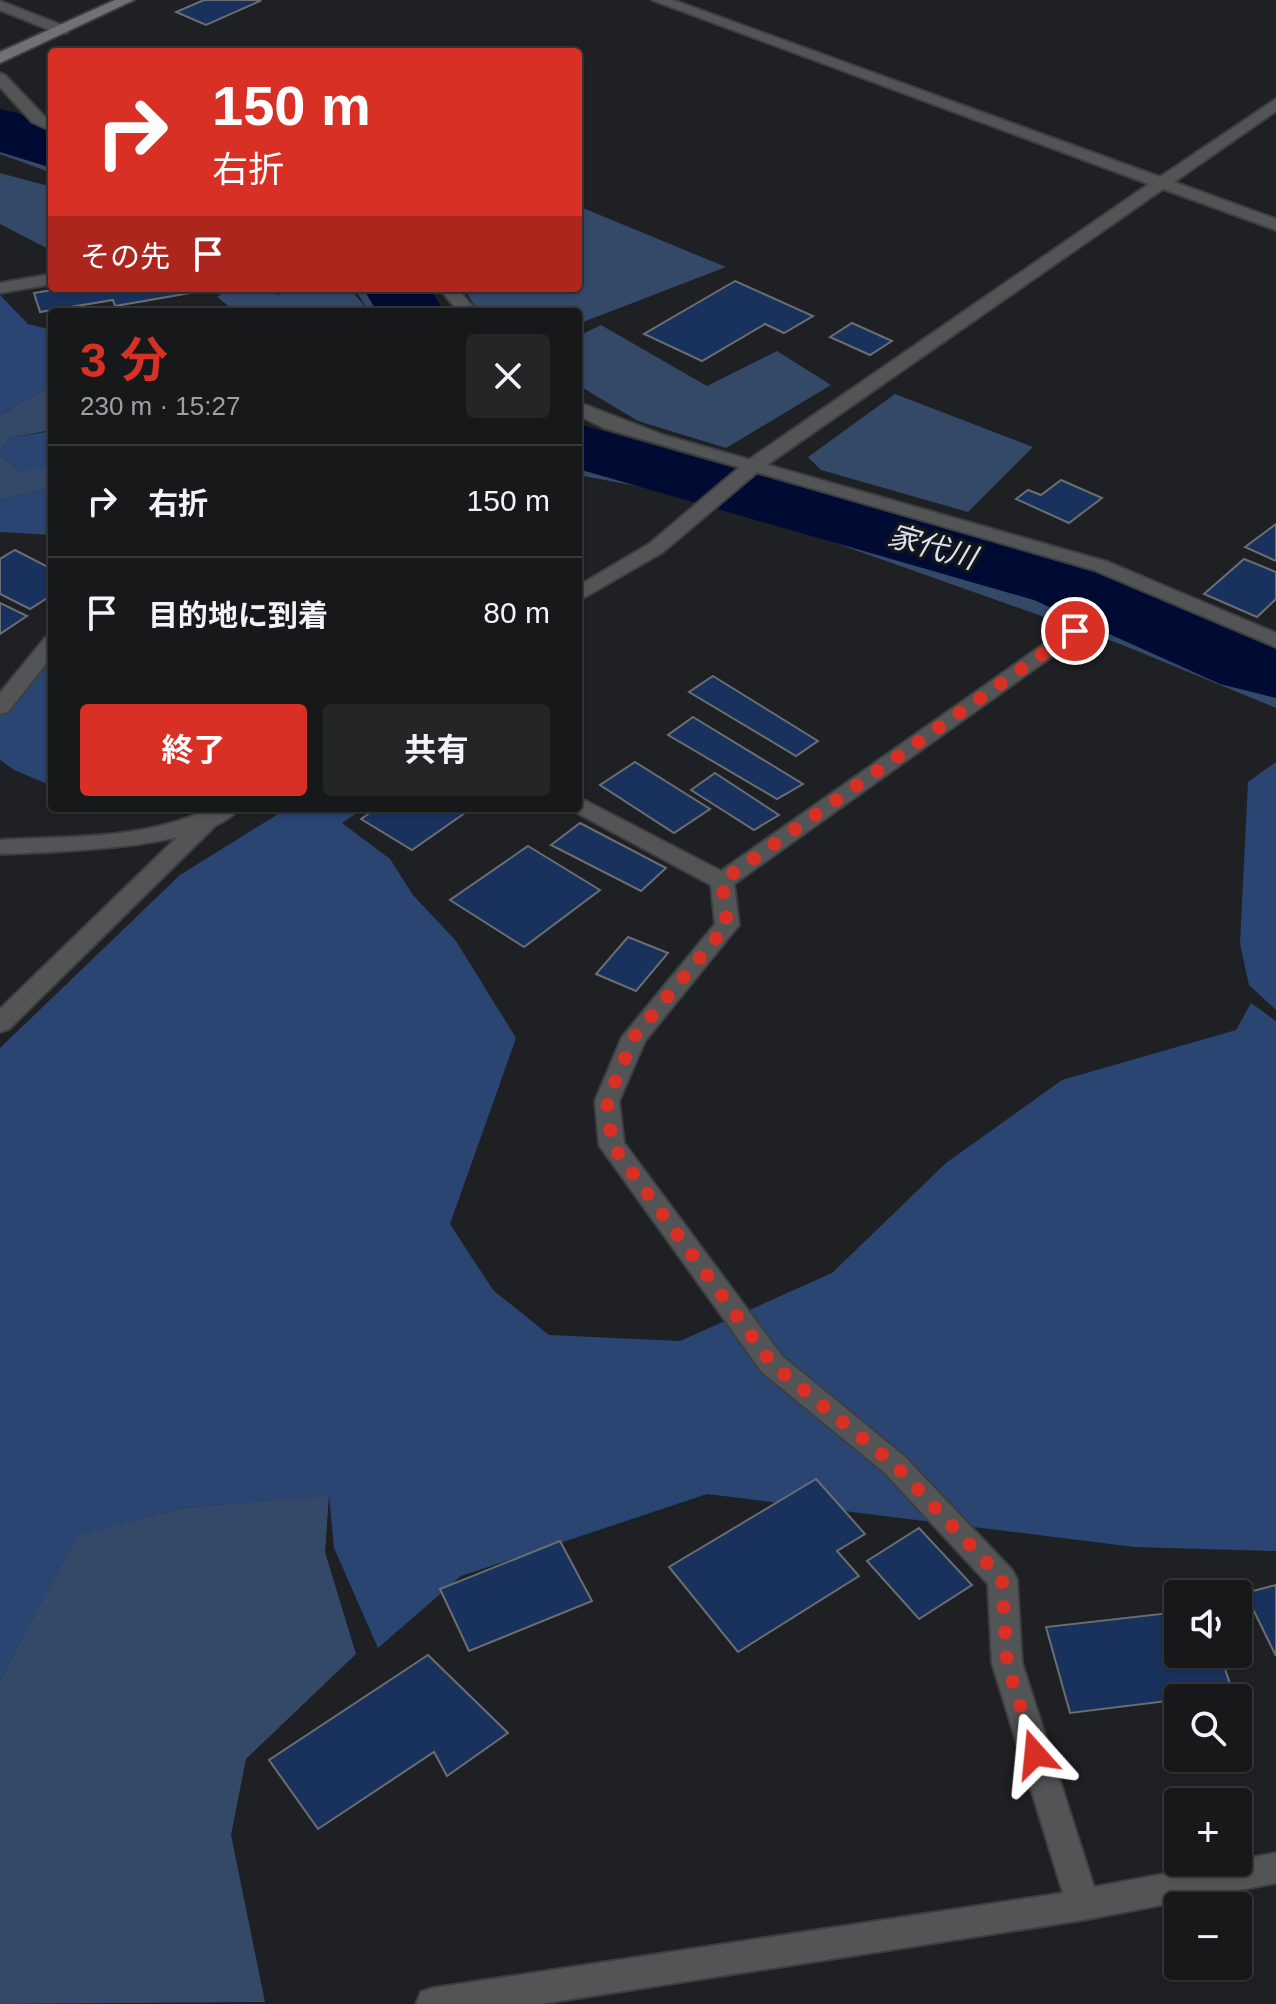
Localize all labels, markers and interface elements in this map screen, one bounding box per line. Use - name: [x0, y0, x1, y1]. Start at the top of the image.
- text: 150 m: [212, 74, 371, 137]
- icon: right: [80, 80, 184, 184]
- text: 右折: [212, 149, 284, 190]
- icon: arrive: [186, 232, 230, 276]
- text: その先: [80, 240, 170, 273]
- text: 3 分: [80, 334, 168, 387]
- button: close: [466, 334, 550, 418]
- text: 230 m · 15:27: [80, 391, 240, 421]
- icon: right: [80, 479, 124, 523]
- text: 150 m: [467, 484, 550, 517]
- text: 右折: [148, 487, 208, 520]
- water label: 家代川: [884, 518, 983, 576]
- icon: arrive: [80, 591, 124, 635]
- text: 80 m: [483, 596, 550, 629]
- pin: [1041, 597, 1109, 665]
- text: 目的地に到着: [148, 599, 328, 632]
- icon: arrive: [1053, 609, 1097, 653]
- button: 終了: [80, 704, 307, 796]
- button: 共有: [323, 704, 550, 796]
- map controls: [1164, 1580, 1252, 1980]
- button: sound: [1164, 1580, 1252, 1668]
- button: search: [1164, 1684, 1252, 1772]
- position arrow: [993, 1712, 1077, 1796]
- button: +: [1164, 1788, 1252, 1876]
- button: −: [1164, 1892, 1252, 1980]

